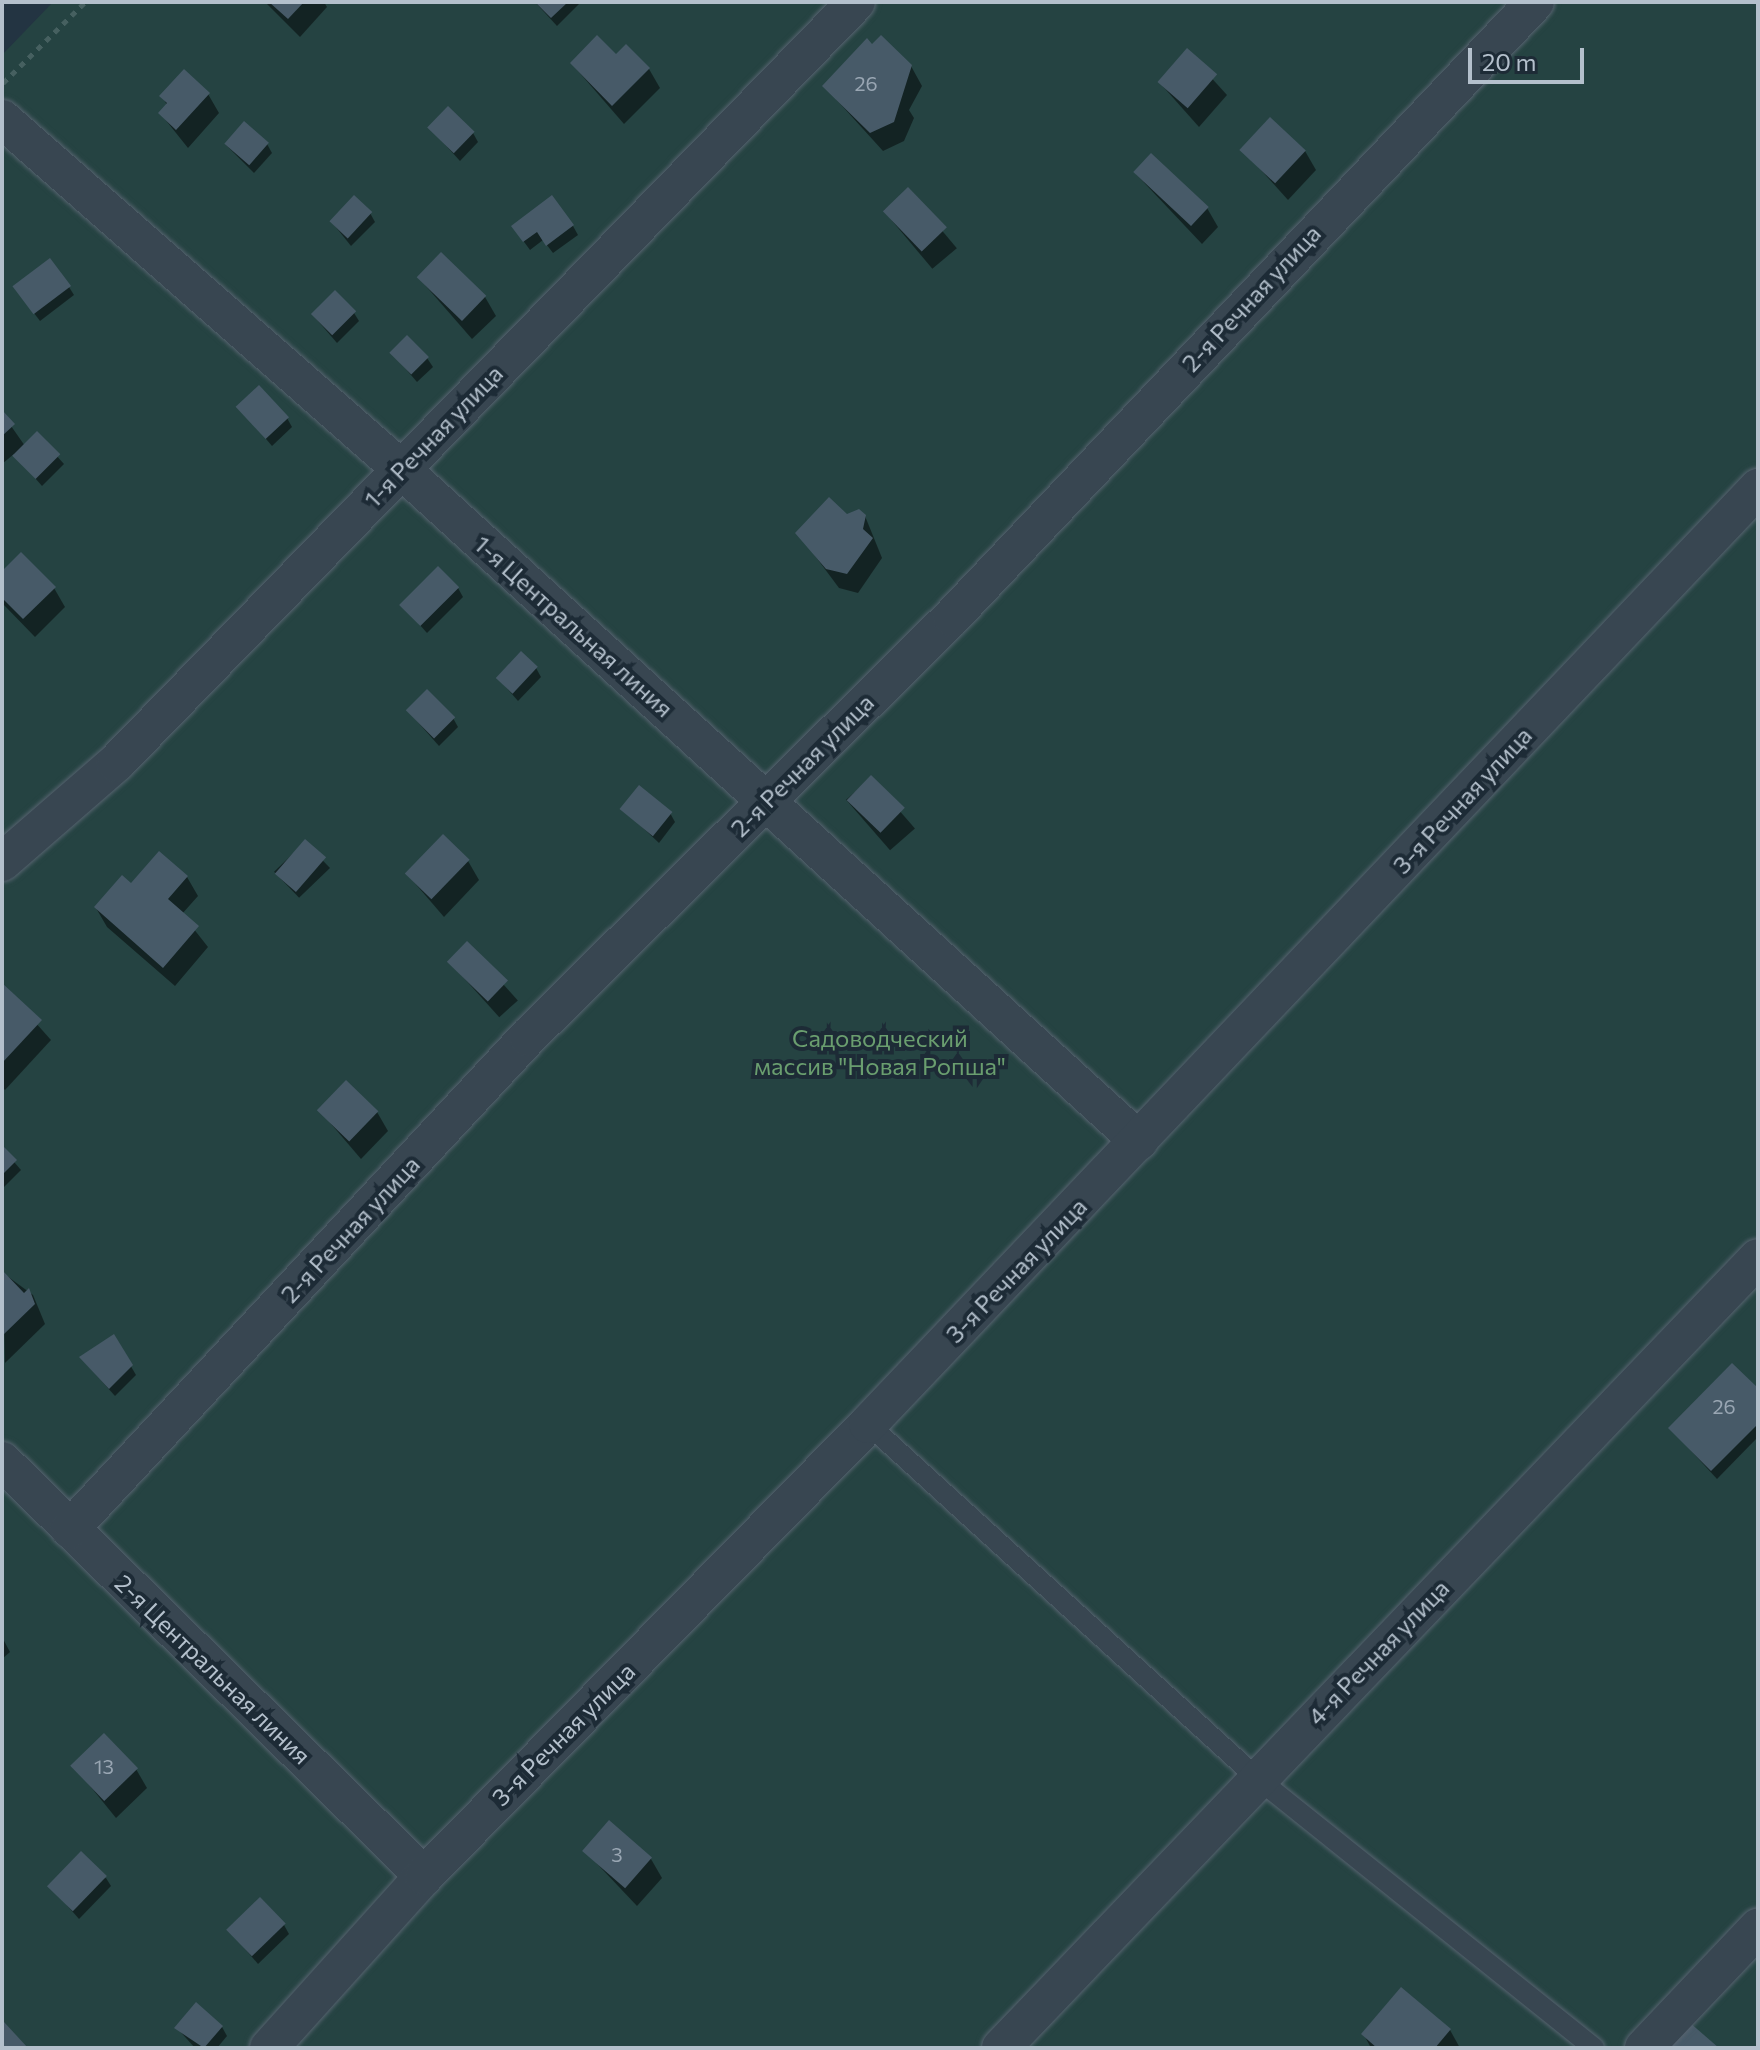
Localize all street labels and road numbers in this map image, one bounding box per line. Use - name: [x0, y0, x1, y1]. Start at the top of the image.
- street label: 2-я Речная улица: [1176, 219, 1326, 377]
- street label: 1-я Речная улица: [358, 359, 508, 513]
- street label: 1-я Центральная линия: [469, 529, 679, 723]
- street label: 2-я Речная улица: [725, 688, 879, 842]
- street label: 3-я Речная улица: [1387, 721, 1537, 879]
- street label: 2-я Речная улица: [275, 1150, 425, 1308]
- street label: 3-я Речная улица: [940, 1192, 1092, 1348]
- street label: 2-я Центральная линия: [109, 1568, 317, 1770]
- street label: 4-я Речная улица: [1301, 1573, 1455, 1731]
- street label: 3-я Речная улица: [486, 1657, 640, 1811]

